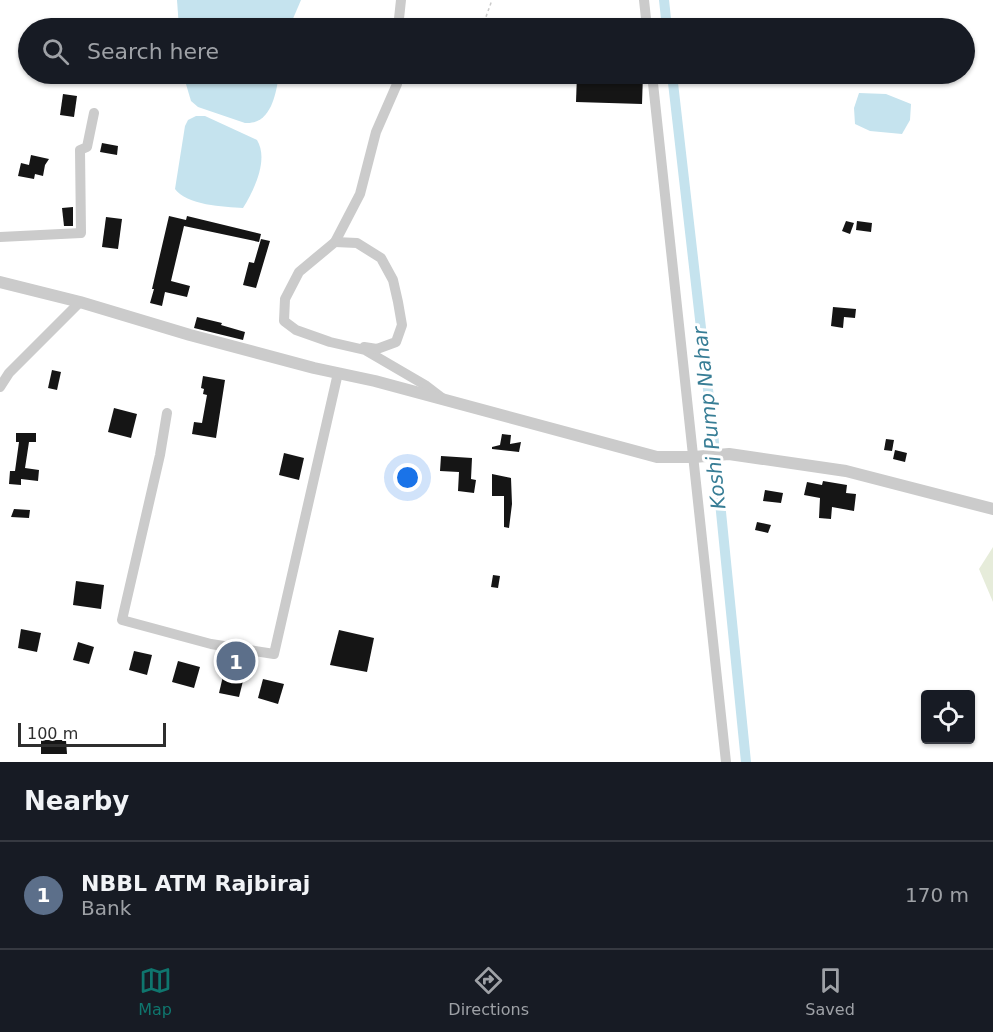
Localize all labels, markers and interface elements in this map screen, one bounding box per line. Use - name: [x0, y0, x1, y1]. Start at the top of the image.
- search box: [18, 18, 975, 84]
- icon: search: [39, 35, 72, 68]
- text: Search here: [87, 39, 219, 64]
- water label: Koshi Pump Nahar: [687, 324, 731, 510]
- your location: [393, 463, 422, 492]
- pin: 1: [216, 638, 256, 684]
- map controls: [921, 690, 975, 744]
- button: locate: [921, 690, 975, 744]
- scale bar: [18, 720, 166, 748]
- text: 100 m: [27, 724, 78, 743]
- text: Nearby: [24, 786, 129, 816]
- text: NBBL ATM Rajbiraj: [81, 871, 310, 896]
- text: 1: [37, 883, 50, 907]
- text: 170 m: [905, 883, 969, 907]
- text: Bank: [81, 896, 131, 920]
- tab: Map: [138, 964, 172, 1019]
- tab: Directions: [448, 964, 529, 1019]
- tab: Saved: [805, 964, 855, 1019]

